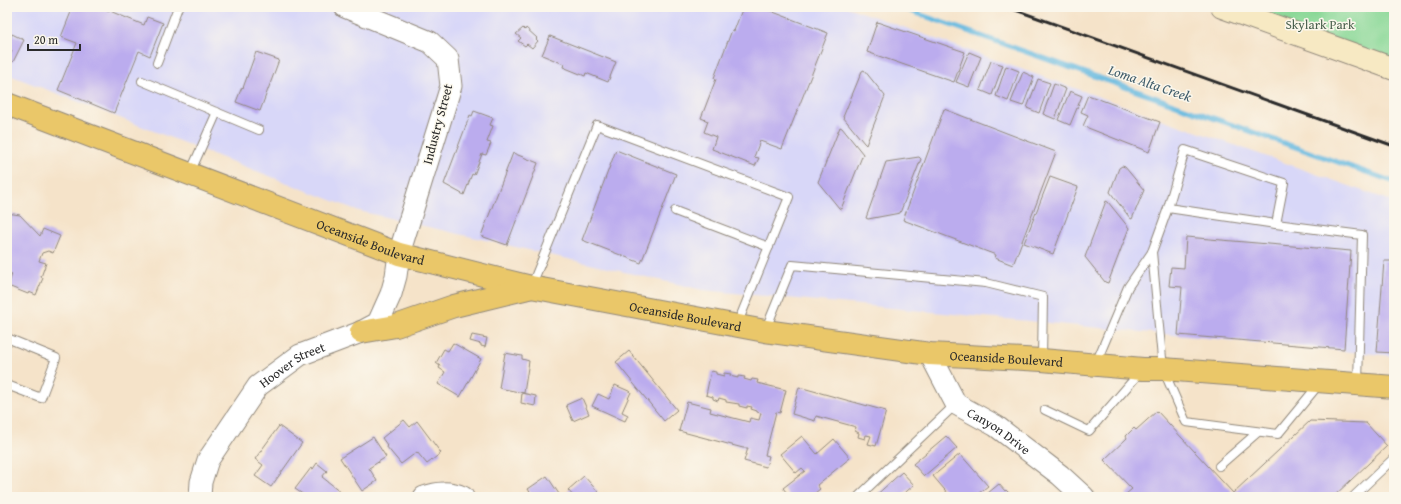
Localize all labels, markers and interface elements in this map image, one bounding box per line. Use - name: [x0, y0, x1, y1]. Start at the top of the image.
- park label: Skylark Park: [1285, 15, 1355, 34]
- scale bar: [28, 26, 80, 52]
- text: 20 m: [34, 31, 58, 48]
- water label: Loma Alta Creek: [1105, 59, 1195, 107]
- street label: Industry Street: [418, 81, 457, 166]
- street label: Oceanside Boulevard: [314, 214, 426, 270]
- street label: Oceanside Boulevard: [628, 297, 743, 336]
- street label: Hoover Street: [255, 337, 328, 392]
- street label: Oceanside Boulevard: [949, 346, 1064, 372]
- street label: Canyon Drive: [964, 403, 1034, 459]

